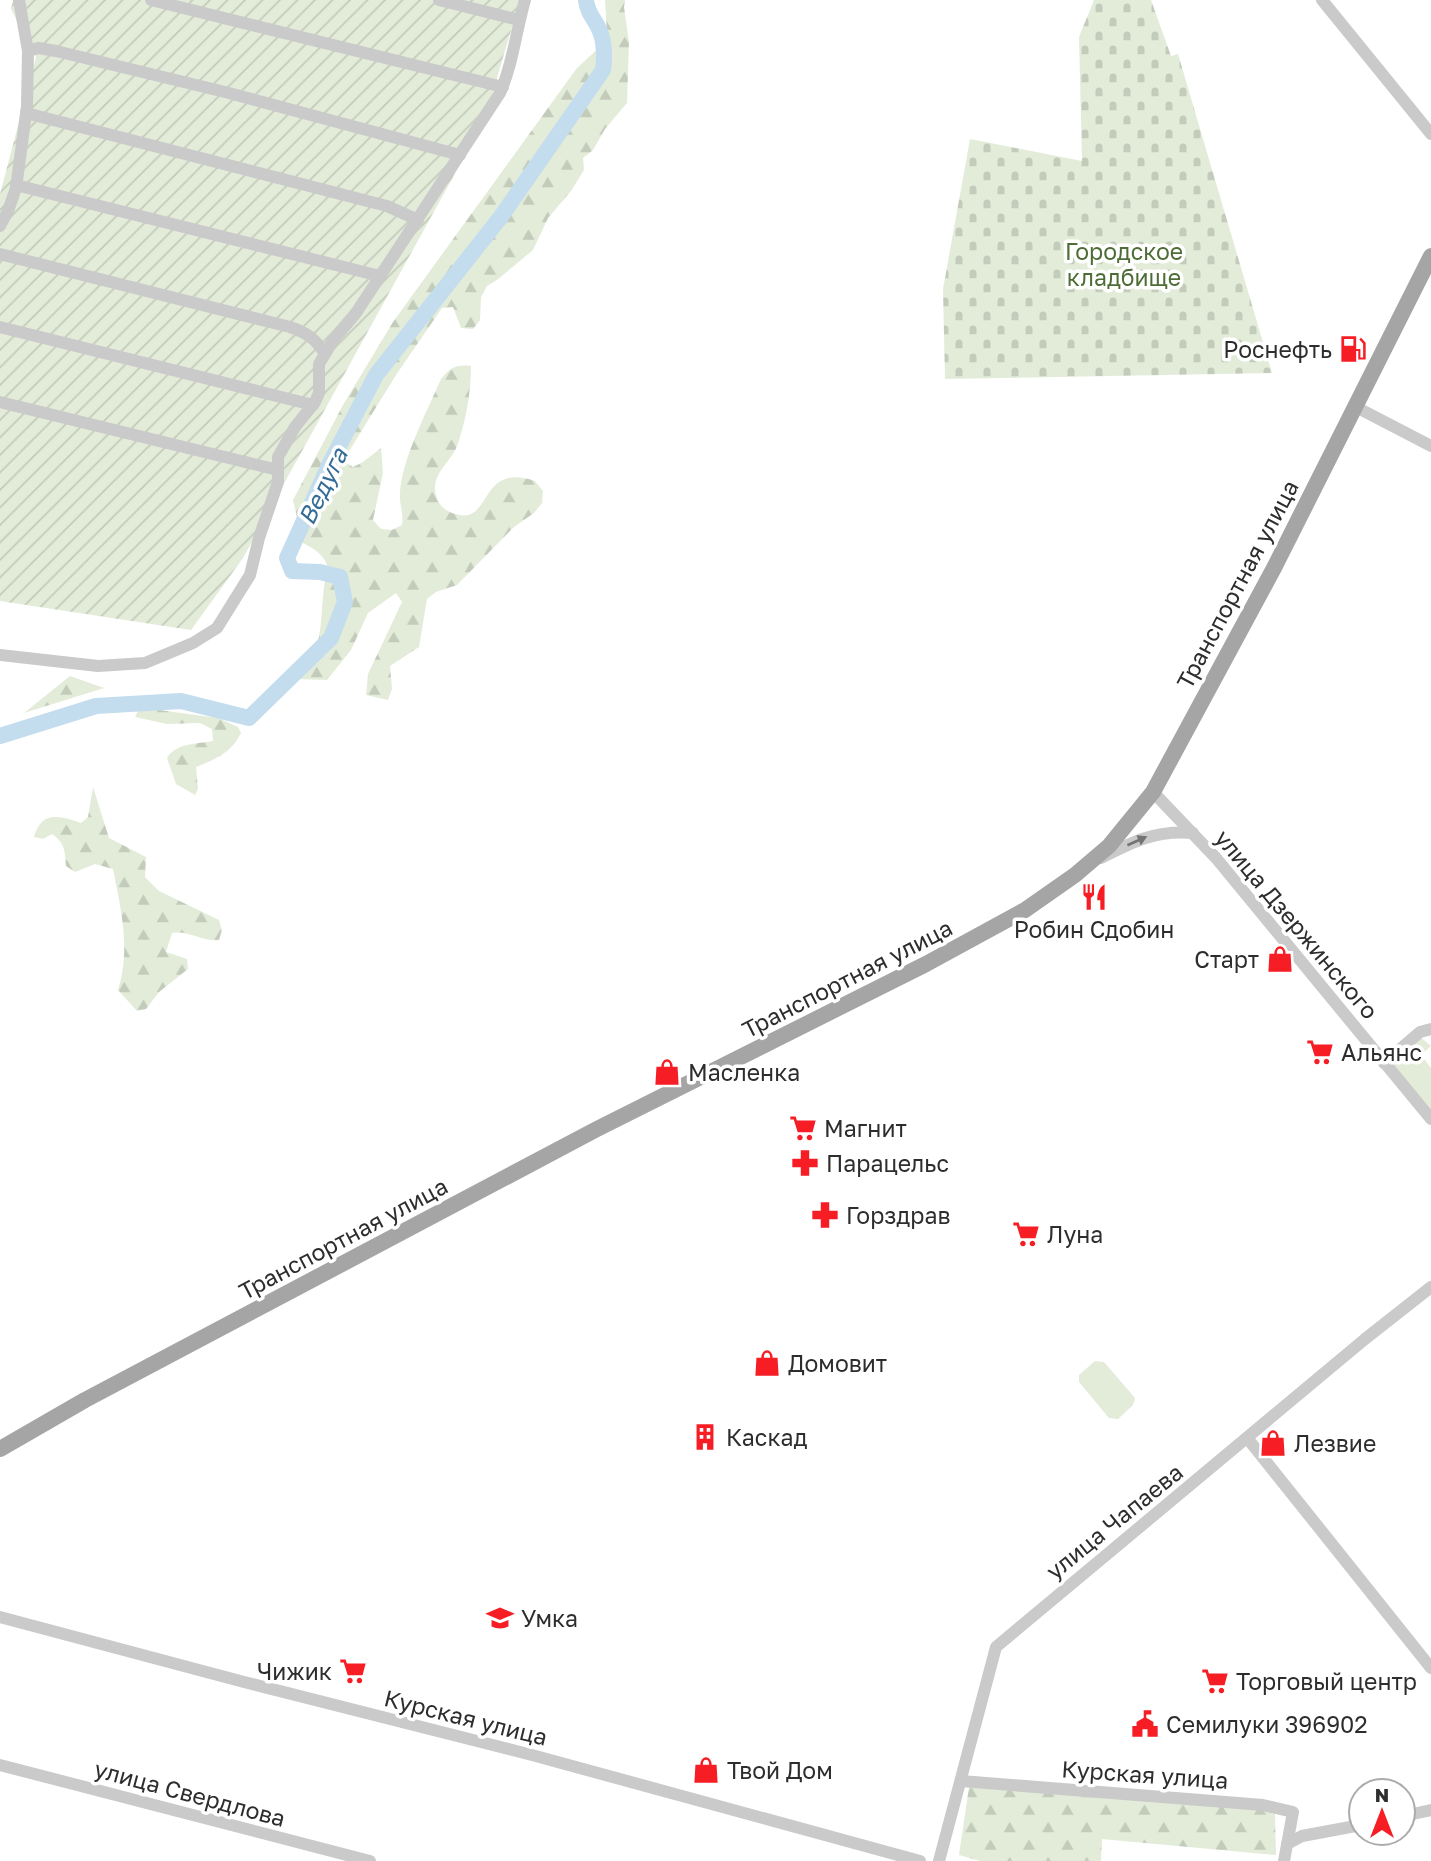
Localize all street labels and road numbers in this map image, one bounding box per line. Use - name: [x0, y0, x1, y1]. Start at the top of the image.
- street label: Транспортная улица: [1170, 475, 1304, 693]
- street label: улица Дзержинского: [1210, 824, 1384, 1024]
- street label: Транспортная улица: [737, 913, 957, 1043]
- street label: Транспортная улица: [234, 1171, 452, 1305]
- street label: улица Чапаева: [1040, 1457, 1188, 1585]
- street label: Курская улица: [382, 1683, 550, 1751]
- street label: улица Свердлова: [91, 1754, 289, 1832]
- street label: Курская улица: [1061, 1754, 1229, 1794]

